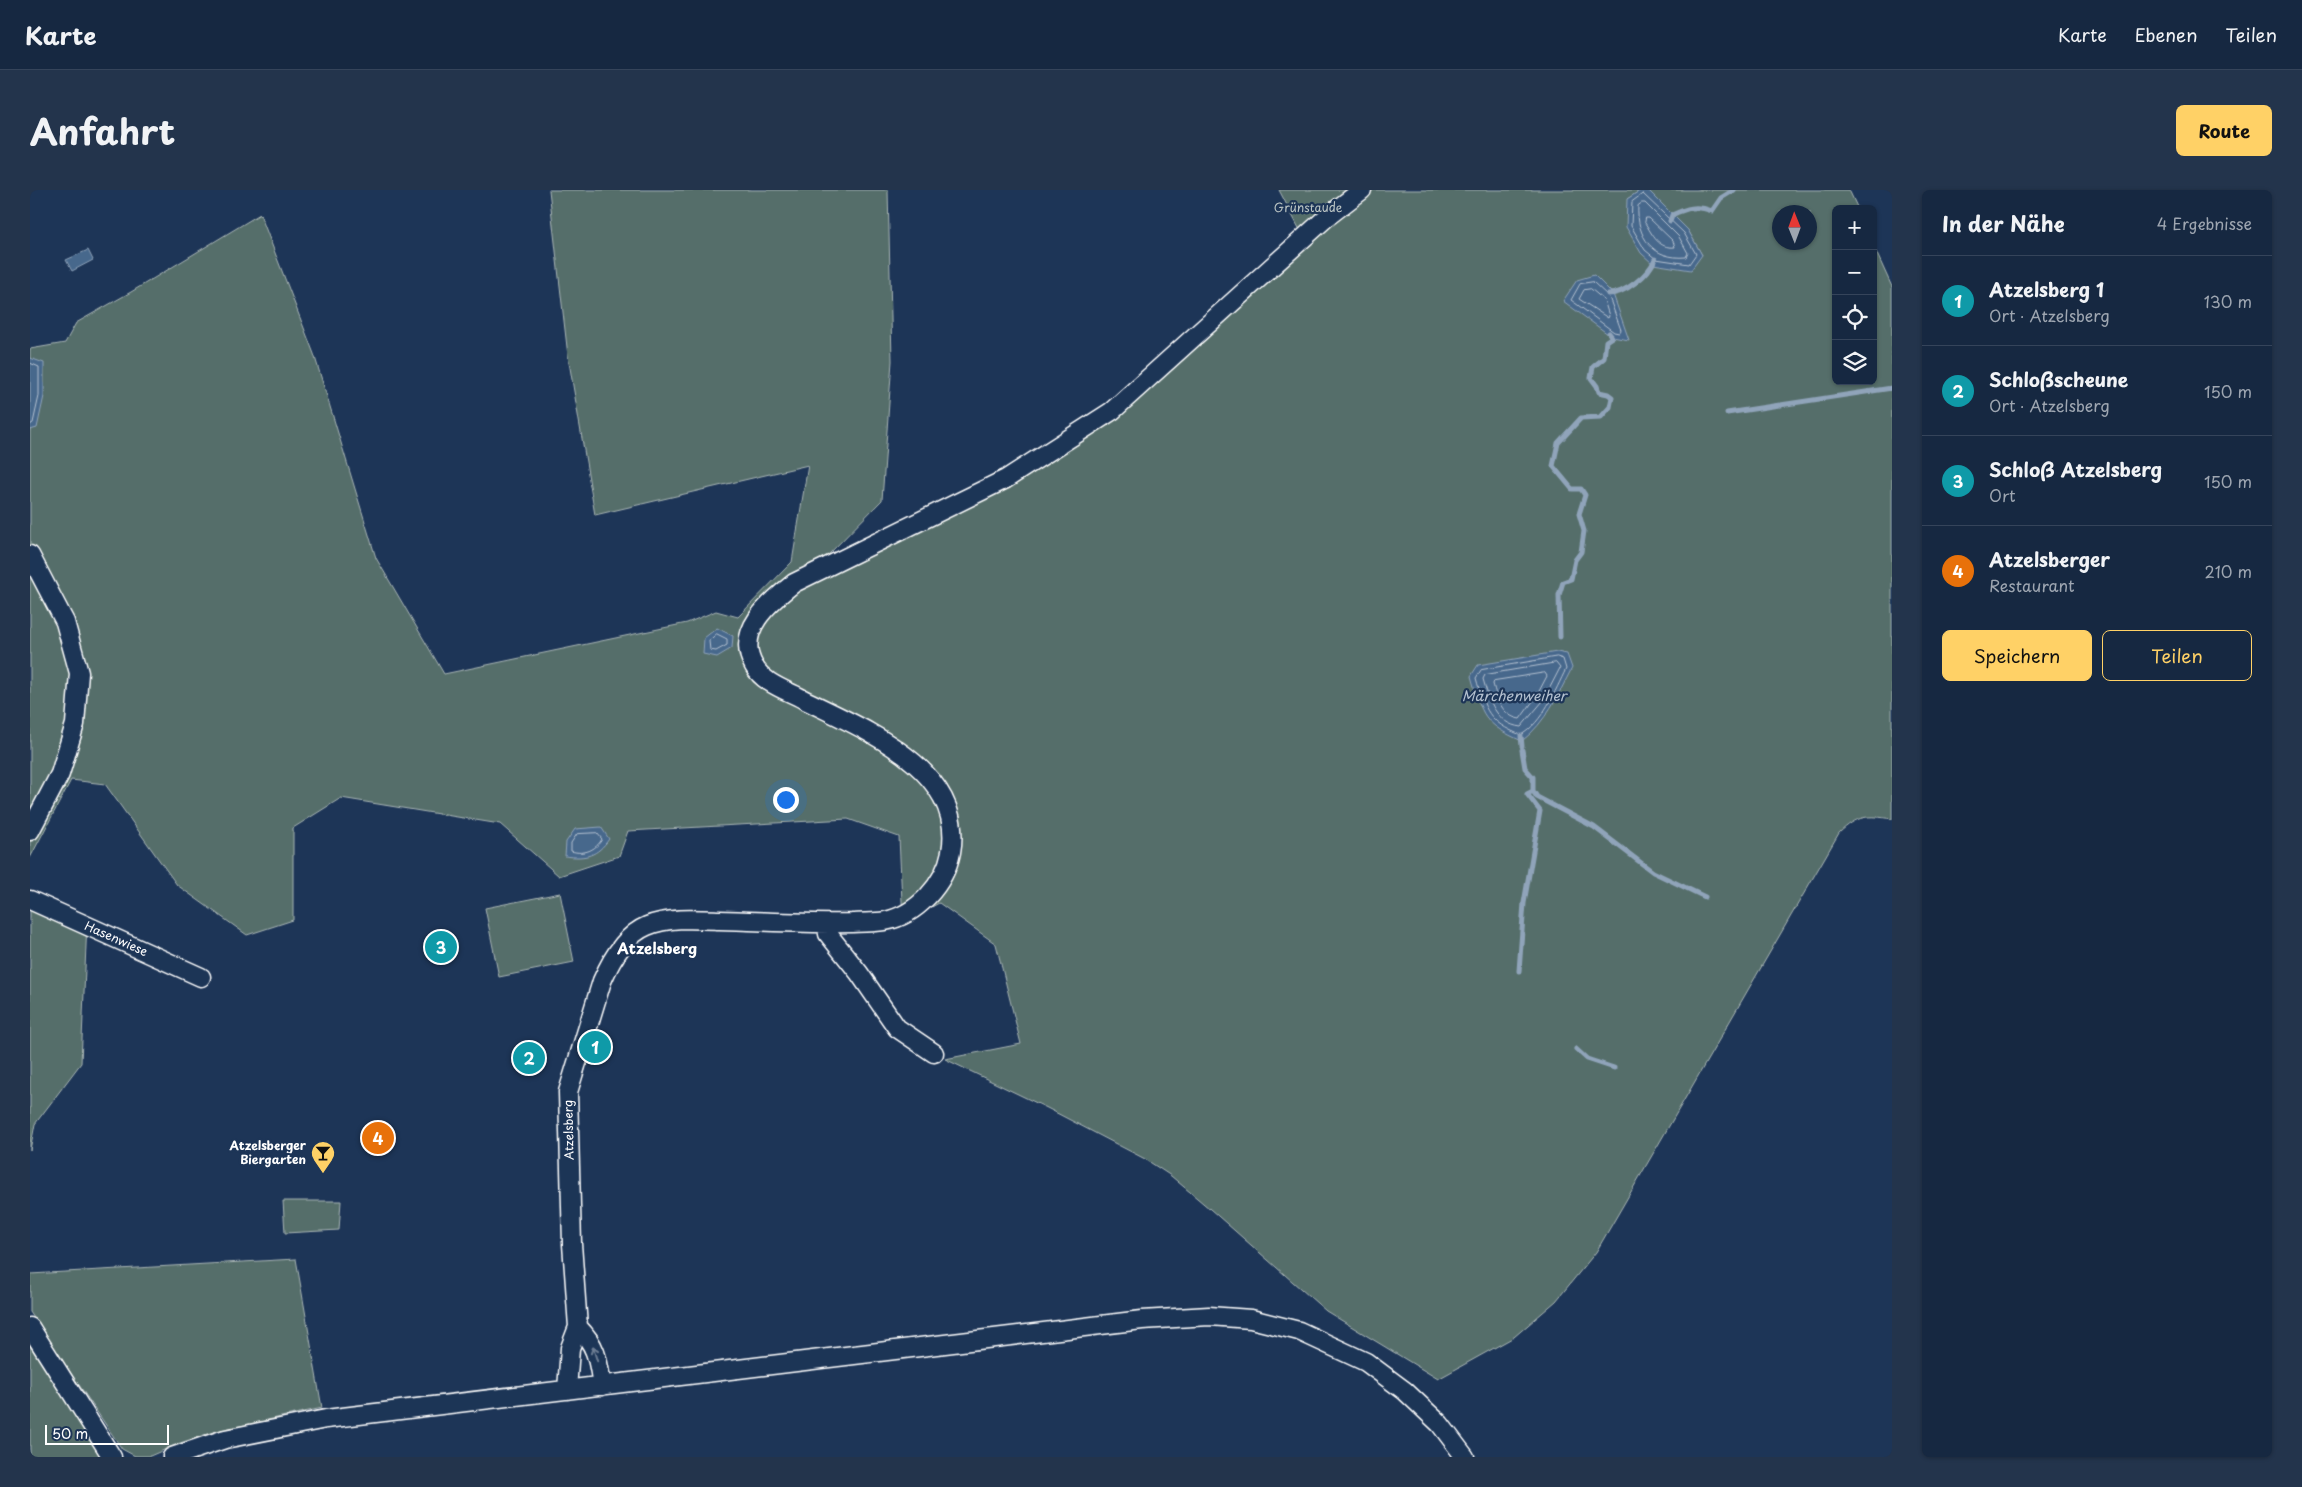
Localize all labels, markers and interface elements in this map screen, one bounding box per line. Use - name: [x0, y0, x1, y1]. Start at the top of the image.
- text: Karte: [25, 17, 97, 53]
- text: Karte: [2058, 21, 2107, 48]
- text: Ebenen: [2135, 21, 2198, 48]
- text: Teilen: [2226, 21, 2277, 48]
- text: Anfahrt: [30, 104, 175, 157]
- button: Route: [2176, 105, 2272, 156]
- park label: Grünstaude: [1274, 198, 1343, 216]
- north arrow: [1772, 205, 1817, 250]
- map controls: [1832, 205, 1877, 385]
- button: +: [1832, 205, 1877, 250]
- text: In der Nähe: [1942, 207, 2064, 239]
- text: 4 Ergebnisse: [2157, 211, 2252, 235]
- button: −: [1832, 250, 1877, 295]
- text: Atzelsberg 1: [1989, 275, 2104, 303]
- text: 1: [1954, 289, 1962, 313]
- text: 130 m: [2204, 289, 2252, 313]
- button: locate: [1832, 295, 1877, 340]
- text: Ort · Atzelsberg: [1989, 303, 2110, 327]
- button: layers: [1832, 340, 1877, 385]
- text: Schloßscheune: [1989, 365, 2128, 393]
- text: 2: [1952, 379, 1964, 403]
- text: 150 m: [2204, 379, 2252, 403]
- text: Ort · Atzelsberg: [1989, 393, 2110, 417]
- text: Schloß Atzelsberg: [1989, 455, 2162, 483]
- text: 3: [1953, 469, 1963, 493]
- text: 150 m: [2204, 469, 2252, 493]
- text: Ort: [1989, 483, 2016, 507]
- text: Atzelsberger: [1989, 545, 2110, 573]
- text: 4: [1953, 559, 1963, 583]
- text: 210 m: [2204, 559, 2252, 583]
- text: Restaurant: [1989, 573, 2075, 597]
- button: Speichern: [1942, 630, 2092, 681]
- button: Teilen: [2102, 630, 2252, 681]
- water label: Märchenweiher: [1462, 685, 1569, 706]
- your location: [773, 787, 799, 813]
- street label: Hasenwiese: [82, 916, 151, 960]
- pin: 3: [425, 928, 457, 966]
- district label: Atzelsberg: [616, 936, 697, 959]
- pin: 1: [579, 1028, 611, 1066]
- pin: 2: [513, 1039, 545, 1077]
- street label: Atzelsberg: [558, 1100, 578, 1160]
- pin: 4: [362, 1119, 394, 1157]
- place label: Atzelsberger Biergarten: [229, 1136, 307, 1168]
- bar icon: Atzelsberger Biergarten: [310, 1140, 336, 1174]
- one-way arrow: [590, 1346, 600, 1362]
- scale bar: [45, 1422, 169, 1445]
- text: 50 m: [52, 1423, 88, 1444]

